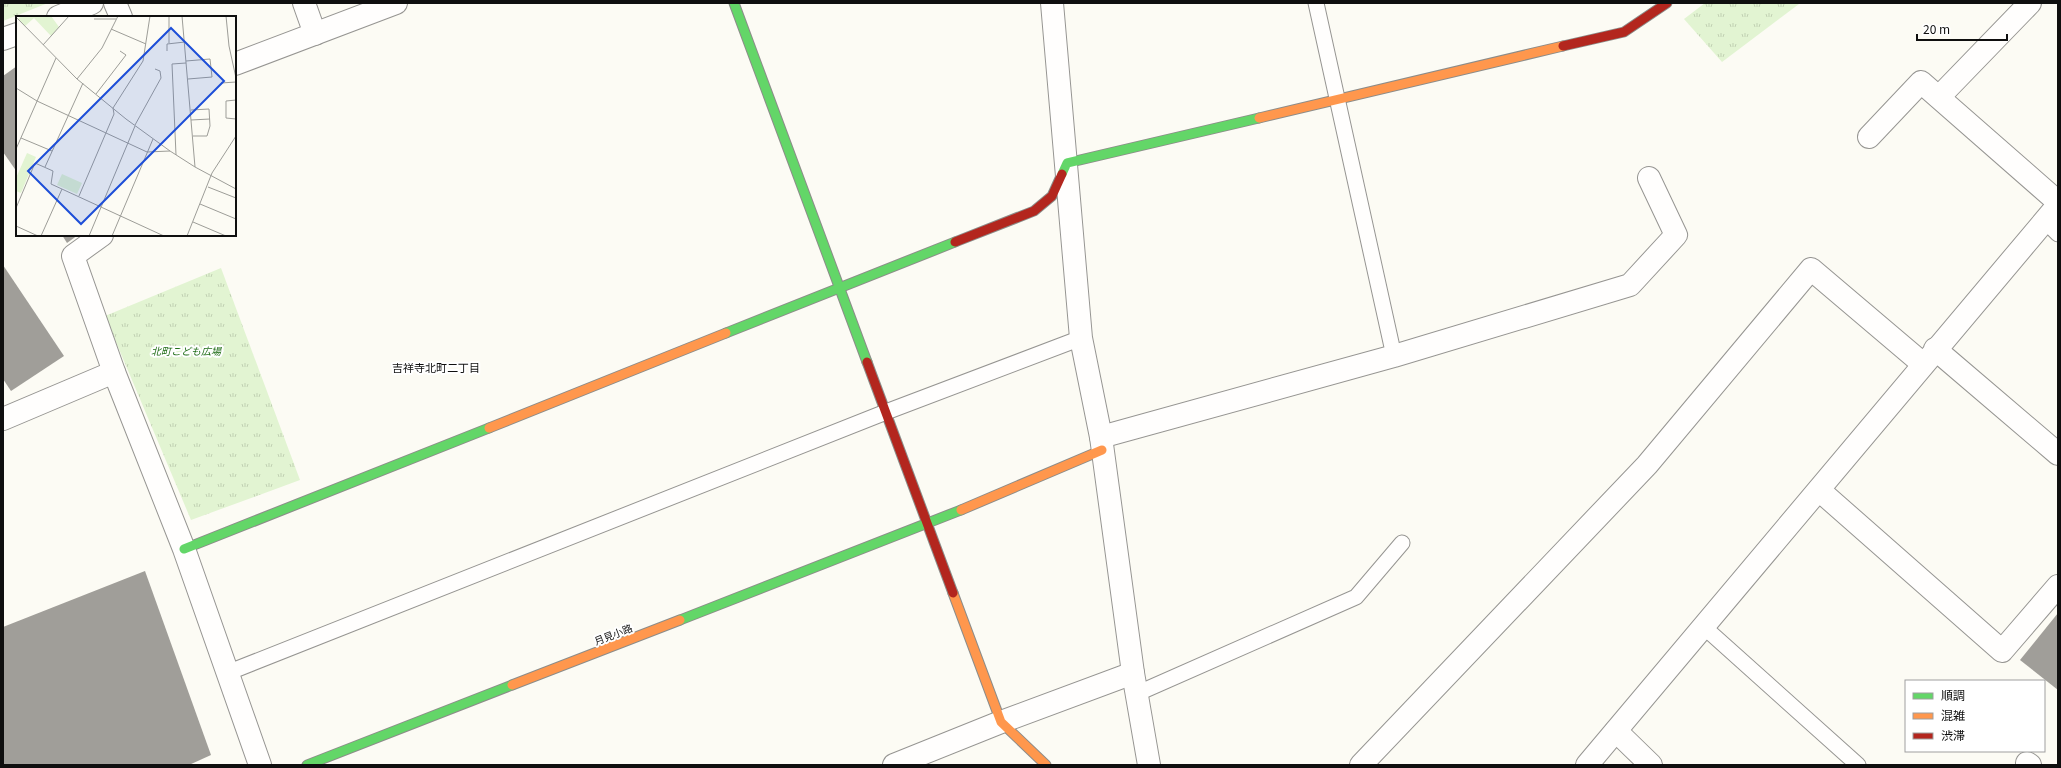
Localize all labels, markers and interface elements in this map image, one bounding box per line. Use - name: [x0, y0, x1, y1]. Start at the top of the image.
- inset map: [16, 16, 236, 236]
- scale bar: [1917, 16, 2007, 42]
- text: 20 m: [1923, 20, 1950, 37]
- park label: 北町こども広場: [151, 343, 222, 358]
- district label: 吉祥寺北町二丁目: [392, 359, 480, 375]
- street label: 月見小路: [592, 620, 634, 648]
- legend: [1905, 680, 2045, 752]
- text: 順調: [1941, 686, 1965, 703]
- text: 混雑: [1941, 706, 1965, 723]
- text: 渋滞: [1941, 726, 1965, 743]

